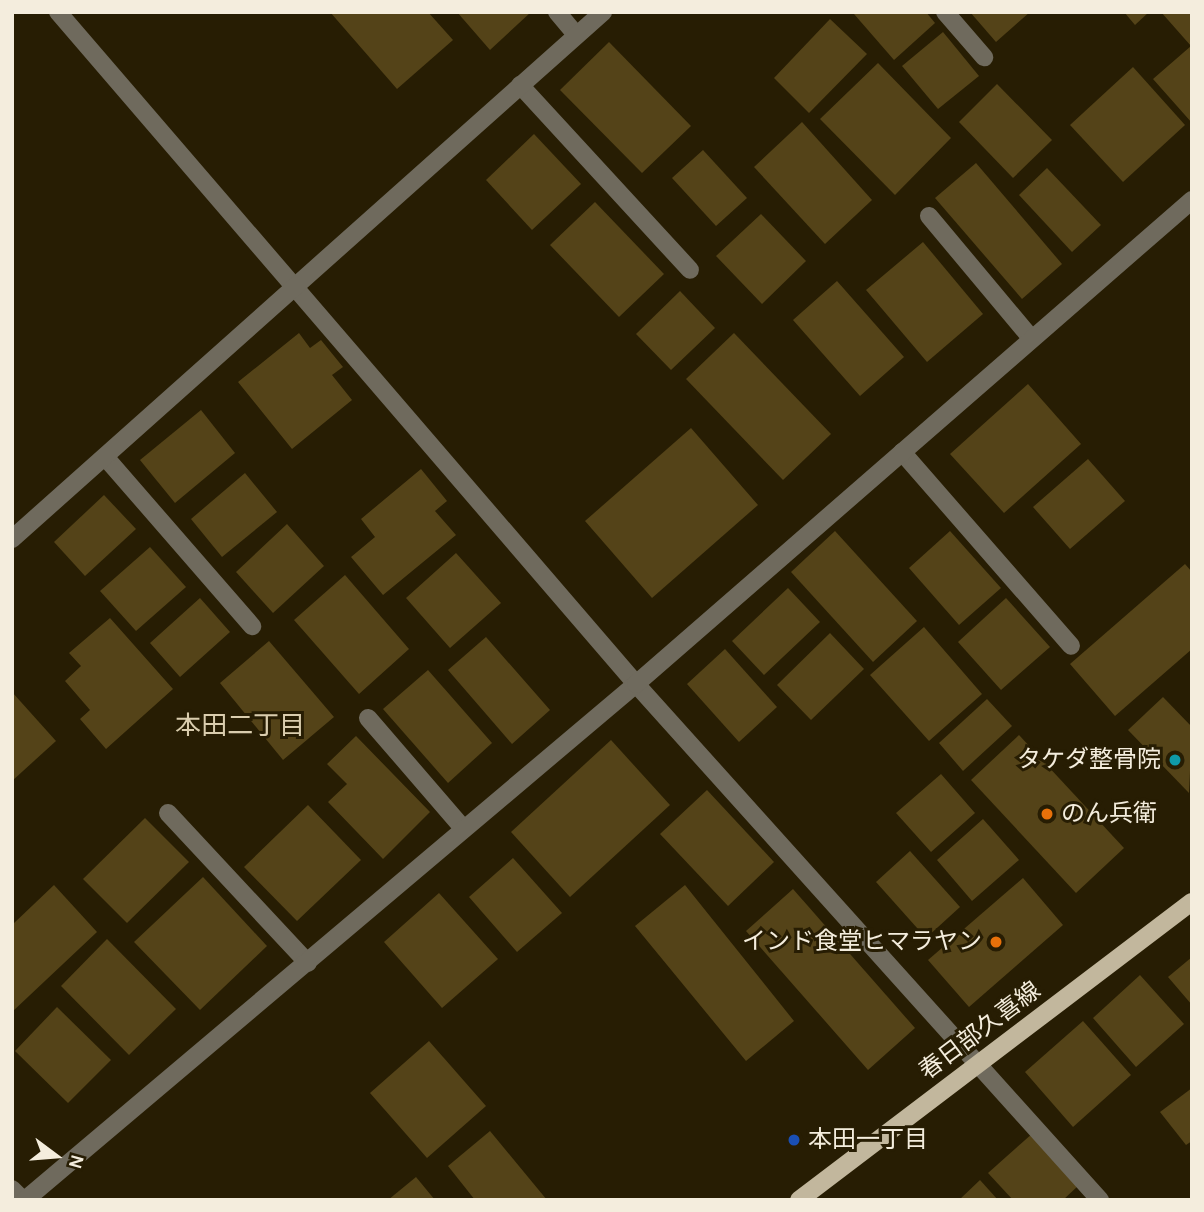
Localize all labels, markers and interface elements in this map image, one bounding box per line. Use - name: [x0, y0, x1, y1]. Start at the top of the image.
- district label: 本田二丁目: [175, 710, 305, 742]
- place label: タケダ整骨院: [1017, 746, 1161, 774]
- marker: タケダ整骨院: [1167, 752, 1183, 768]
- place label: のん兵衛: [1061, 800, 1157, 828]
- marker: のん兵衛: [1039, 806, 1055, 822]
- place label: インド食堂ヒマラヤン: [742, 928, 982, 956]
- marker: インド食堂ヒマラヤン: [988, 934, 1004, 950]
- street label: 春日部久喜線: [914, 976, 1046, 1086]
- north arrow: [21, 1121, 91, 1191]
- place label: 本田一丁目: [808, 1126, 928, 1154]
- marker: 本田一丁目: [786, 1132, 802, 1148]
- text: N: [64, 1152, 89, 1171]

